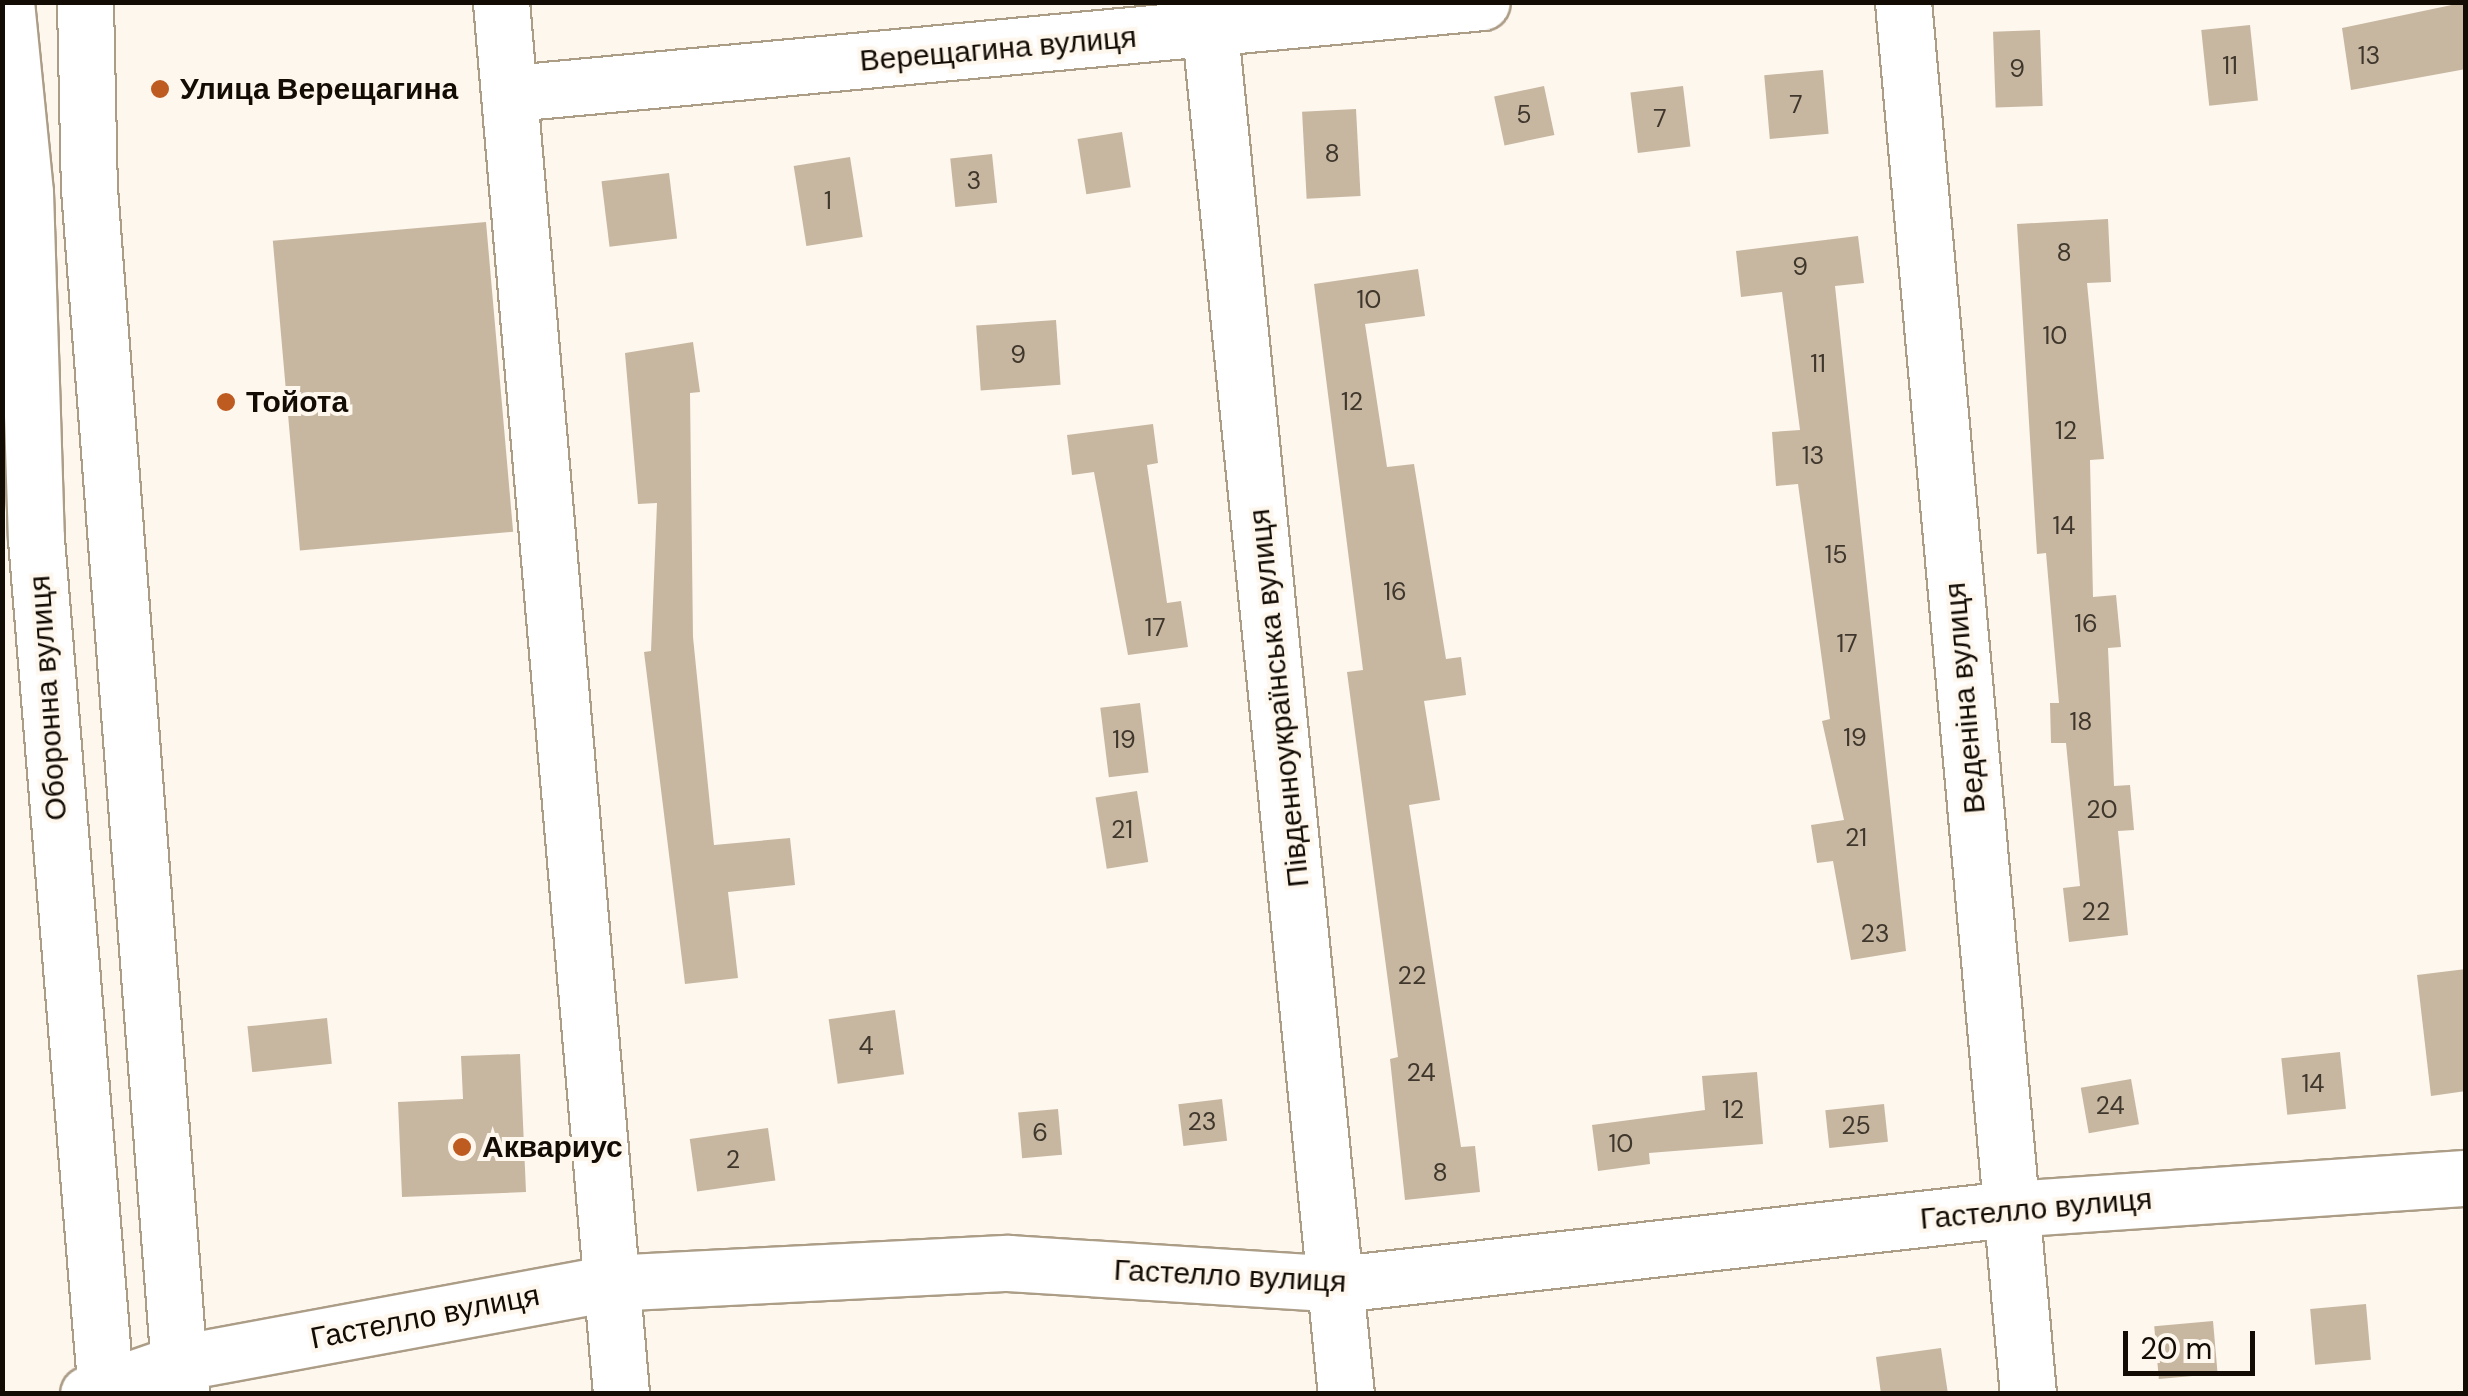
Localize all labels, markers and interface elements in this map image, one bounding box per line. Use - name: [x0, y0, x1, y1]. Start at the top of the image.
- street label: Верещагина вулиця: [858, 19, 1138, 79]
- house number: 13: [2358, 41, 2380, 71]
- house number: 11: [2222, 51, 2238, 81]
- house number: 9: [2009, 54, 2025, 84]
- place label: Улица Верещагина: [180, 71, 458, 107]
- marker: Улица Верещагина: [149, 78, 171, 100]
- house number: 7: [1789, 90, 1803, 120]
- house number: 5: [1516, 100, 1532, 130]
- house number: 7: [1653, 104, 1667, 134]
- house number: 8: [1324, 139, 1340, 169]
- house number: 3: [967, 166, 981, 196]
- house number: 1: [824, 186, 832, 216]
- house number: 8: [2056, 238, 2072, 268]
- house number: 9: [1792, 252, 1808, 282]
- house number: 10: [1357, 285, 1381, 315]
- house number: 10: [2043, 321, 2067, 351]
- house number: 9: [1010, 340, 1026, 370]
- house number: 11: [1810, 349, 1826, 379]
- place label: Тойота: [246, 384, 348, 420]
- house number: 12: [1341, 387, 1363, 417]
- marker: Тойота: [215, 391, 237, 413]
- house number: 12: [2055, 416, 2077, 446]
- house number: 13: [1802, 441, 1824, 471]
- street label: Південноукраїнська вулиця: [1241, 507, 1317, 889]
- house number: 14: [2053, 511, 2075, 541]
- house number: 15: [1824, 540, 1848, 570]
- street label: Оборонна вулиця: [21, 574, 75, 822]
- house number: 16: [1383, 577, 1407, 607]
- street label: Веденіна вулиця: [1937, 581, 1993, 815]
- house number: 16: [2074, 609, 2098, 639]
- house number: 17: [1144, 613, 1166, 643]
- house number: 17: [1836, 629, 1858, 659]
- house number: 18: [2070, 707, 2092, 737]
- house number: 19: [1843, 723, 1867, 753]
- house number: 19: [1112, 725, 1136, 755]
- house number: 20: [2086, 795, 2118, 825]
- house number: 21: [1111, 815, 1133, 845]
- house number: 21: [1845, 823, 1867, 853]
- house number: 22: [2082, 897, 2110, 927]
- house number: 23: [1860, 919, 1890, 949]
- house number: 22: [1398, 961, 1426, 991]
- house number: 4: [858, 1031, 874, 1061]
- house number: 24: [1406, 1058, 1436, 1088]
- house number: 14: [2302, 1069, 2324, 1099]
- house number: 24: [2095, 1091, 2125, 1121]
- house number: 12: [1722, 1095, 1744, 1125]
- house number: 23: [1187, 1107, 1217, 1137]
- house number: 25: [1841, 1111, 1871, 1141]
- house number: 6: [1032, 1118, 1048, 1148]
- place label: Аквариус: [482, 1129, 623, 1165]
- house number: 10: [1609, 1129, 1633, 1159]
- marker: Аквариус: [451, 1136, 473, 1158]
- house number: 2: [726, 1145, 740, 1175]
- house number: 8: [1432, 1158, 1448, 1188]
- street label: Гастелло вулиця: [1919, 1181, 2153, 1237]
- street label: Гастелло вулиця: [1113, 1252, 1347, 1300]
- street label: Гастелло вулиця: [307, 1277, 543, 1357]
- scale bar: [2128, 1311, 2260, 1373]
- text: 20 m: [2140, 1329, 2212, 1368]

